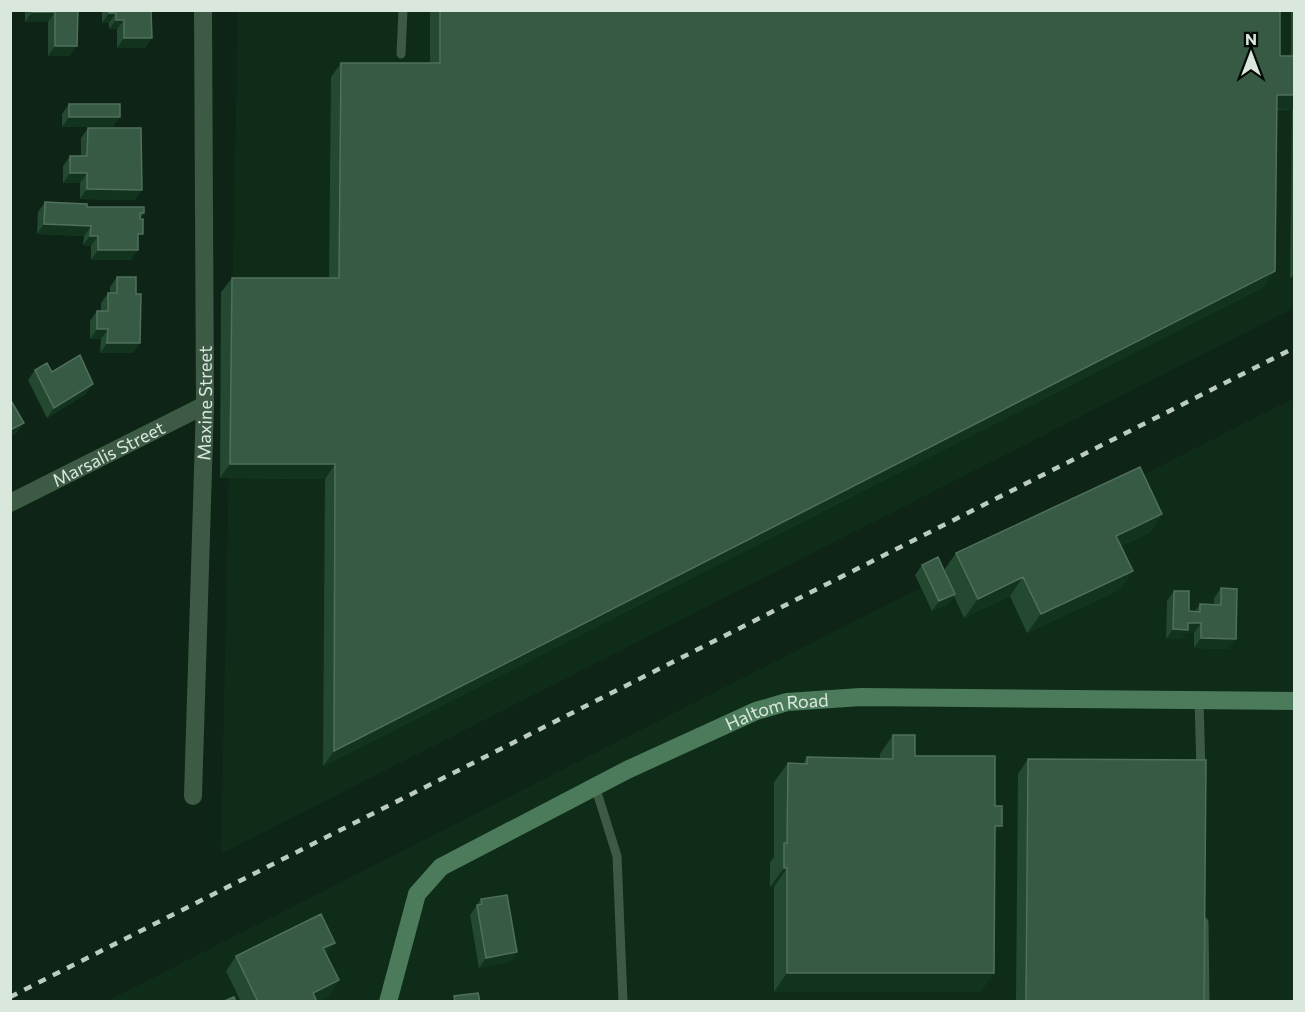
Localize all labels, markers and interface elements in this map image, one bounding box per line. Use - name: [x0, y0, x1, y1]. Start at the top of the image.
- north arrow: [1221, 24, 1281, 84]
- text: N: [1245, 29, 1257, 48]
- street label: Maxine Street: [192, 346, 216, 461]
- street label: Marsalis Street: [48, 416, 168, 491]
- street label: Haltom Road: [721, 688, 829, 735]

